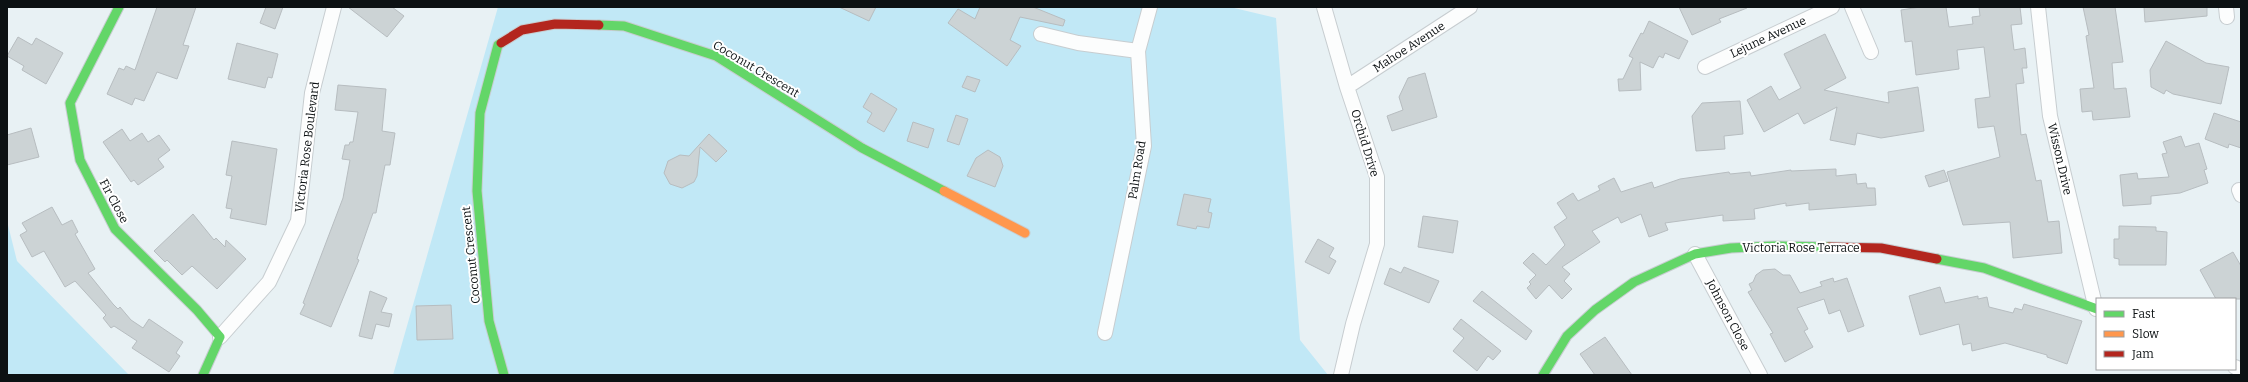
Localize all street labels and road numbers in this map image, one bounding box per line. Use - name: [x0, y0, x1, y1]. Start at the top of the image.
- street label: Lejune Avenue: [1728, 13, 1808, 61]
- street label: Mahoe Avenue: [1371, 19, 1447, 75]
- street label: Coconut Crescent: [710, 38, 802, 101]
- street label: Victoria Rose Boulevard: [292, 81, 322, 213]
- street label: Orchid Drive: [1348, 108, 1382, 178]
- street label: Wisson Drive: [2045, 122, 2075, 196]
- street label: Palm Road: [1125, 140, 1149, 200]
- street label: Fir Close: [97, 177, 131, 225]
- street label: Coconut Crescent: [459, 205, 483, 305]
- street label: Victoria Rose Terrace: [1742, 241, 1860, 255]
- street label: Johnson Close: [1703, 276, 1753, 353]

